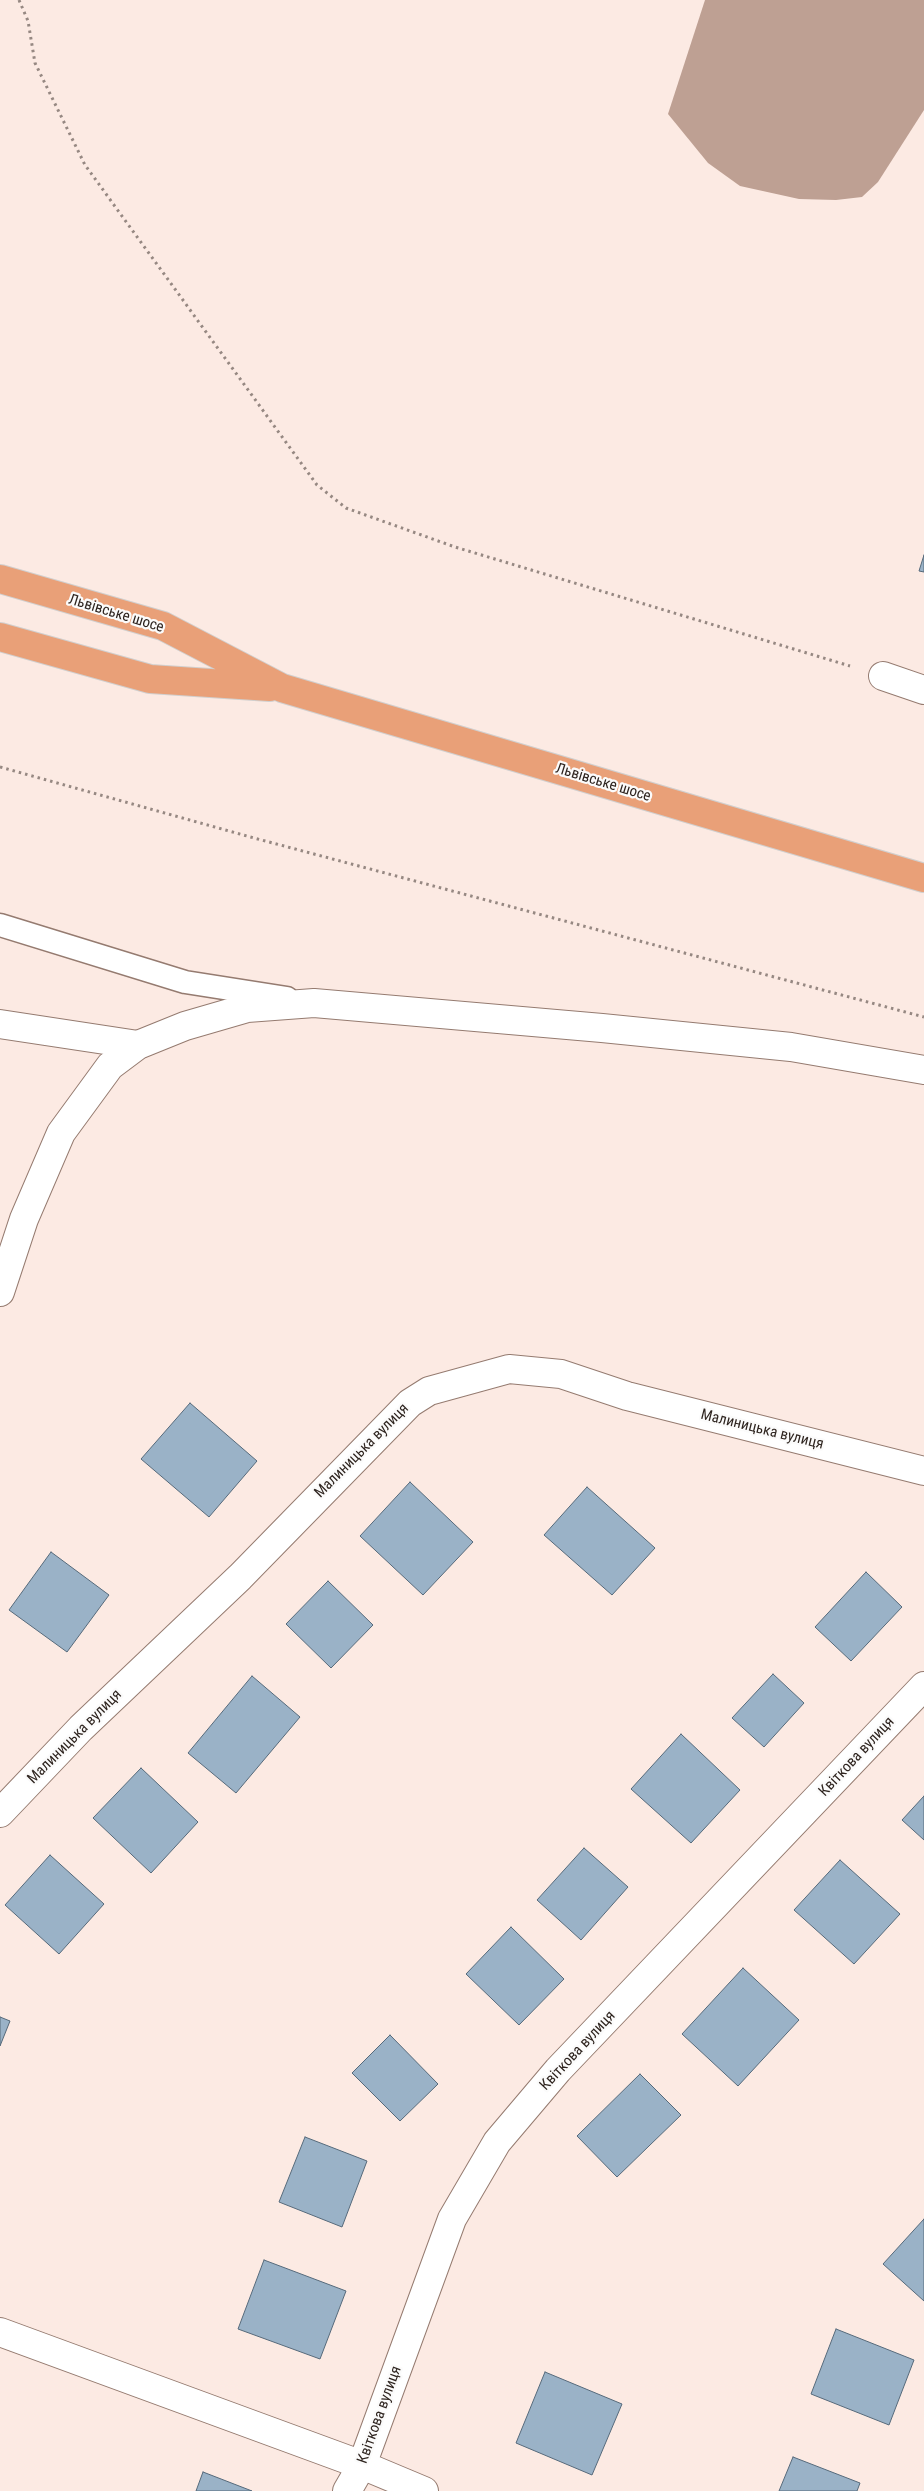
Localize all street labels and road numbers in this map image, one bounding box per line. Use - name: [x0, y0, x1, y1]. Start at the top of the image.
- street label: Львівське шосе: [66, 591, 166, 637]
- street label: Львівське шосе: [553, 760, 653, 806]
- street label: Малиницька вулиця: [311, 1400, 413, 1502]
- street label: Малиницька вулиця: [699, 1406, 825, 1454]
- street label: Малиницька вулиця: [24, 1686, 126, 1788]
- street label: Квіткова вулиця: [815, 1713, 899, 1801]
- street label: Квіткова вулиця: [536, 2007, 620, 2095]
- street label: Квіткова вулиця: [354, 2364, 406, 2466]

